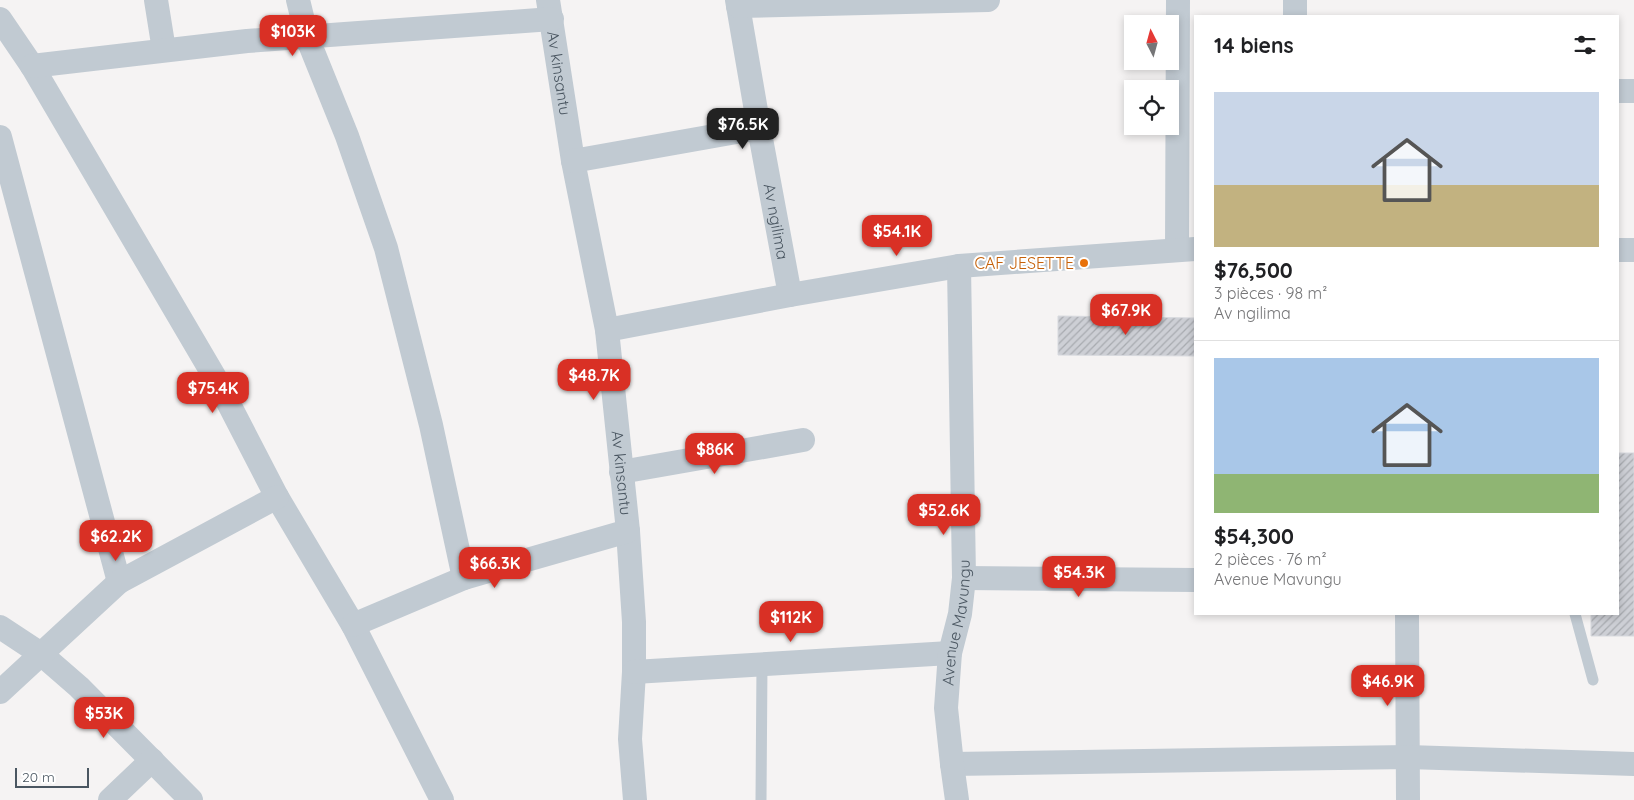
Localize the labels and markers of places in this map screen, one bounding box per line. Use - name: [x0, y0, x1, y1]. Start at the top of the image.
- pin: $103K: [258, 15, 328, 57]
- pin: $76.5K: [702, 108, 784, 150]
- pin: $54.1K: [856, 214, 938, 257]
- place label: CAF JESETTE: [975, 253, 1074, 273]
- marker: CAF JESETTE: [1078, 257, 1090, 269]
- pin: $67.9K: [1085, 294, 1167, 336]
- pin: $48.7K: [553, 358, 635, 401]
- pin: $75.4K: [172, 372, 254, 414]
- pin: $86K: [685, 432, 745, 475]
- pin: $52.6K: [903, 494, 985, 536]
- pin: $62.2K: [75, 520, 157, 562]
- pin: $66.3K: [454, 546, 536, 589]
- pin: $54.3K: [1038, 556, 1120, 598]
- pin: $112K: [756, 600, 826, 643]
- pin: $46.9K: [1347, 664, 1429, 707]
- pin: $53K: [74, 696, 134, 739]

